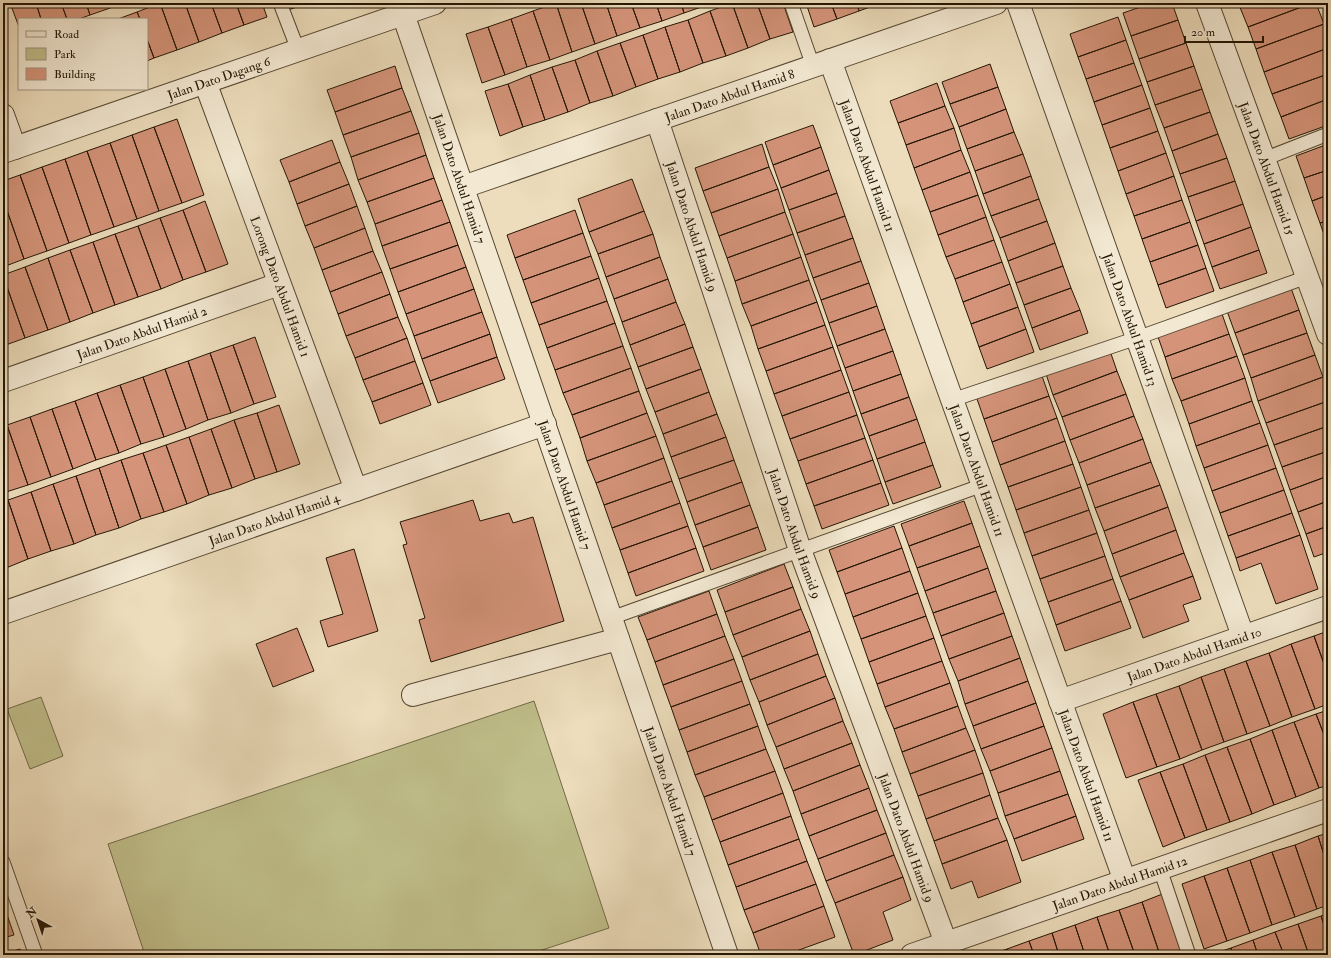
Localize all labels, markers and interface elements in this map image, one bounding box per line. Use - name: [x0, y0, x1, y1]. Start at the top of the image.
- legend: [18, 18, 148, 90]
- scale bar: [1185, 18, 1263, 44]
- text: 20 m: [1191, 25, 1216, 40]
- text: Road: [54, 27, 79, 42]
- text: Park: [54, 47, 76, 62]
- street label: Jalan Dato Dagang 6: [164, 53, 274, 104]
- street label: Jalan Dato Abdul Hamid 8: [662, 66, 797, 126]
- text: Building: [54, 67, 97, 82]
- street label: Jalan Dato Abdul Hamid 11: [835, 96, 898, 234]
- street label: Jalan Dato Abdul Hamid 15: [1235, 99, 1298, 238]
- street label: Jalan Dato Abdul Hamid 7: [429, 111, 488, 246]
- street label: Jalan Dato Abdul Hamid 9: [662, 158, 721, 294]
- street label: Lorong Dato Abdul Hamid 1: [246, 214, 313, 360]
- street label: Jalan Dato Abdul Hamid 13: [1098, 250, 1161, 388]
- street label: Jalan Dato Abdul Hamid 2: [74, 303, 210, 364]
- street label: Jalan Dato Abdul Hamid 11: [945, 401, 1008, 539]
- street label: Jalan Dato Abdul Hamid 7: [534, 417, 594, 552]
- street label: Jalan Dato Abdul Hamid 9: [764, 466, 824, 601]
- street label: Jalan Dato Abdul Hamid 4: [206, 489, 343, 550]
- street label: Jalan Dato Abdul Hamid 10: [1124, 624, 1264, 686]
- street label: Jalan Dato Abdul Hamid 11: [1055, 706, 1117, 844]
- street label: Jalan Dato Abdul Hamid 7: [640, 724, 699, 859]
- street label: Jalan Dato Abdul Hamid 9: [874, 770, 937, 905]
- street label: Jalan Dato Abdul Hamid 12: [1050, 853, 1190, 915]
- north arrow: [18, 900, 58, 940]
- text: N: [23, 904, 41, 922]

